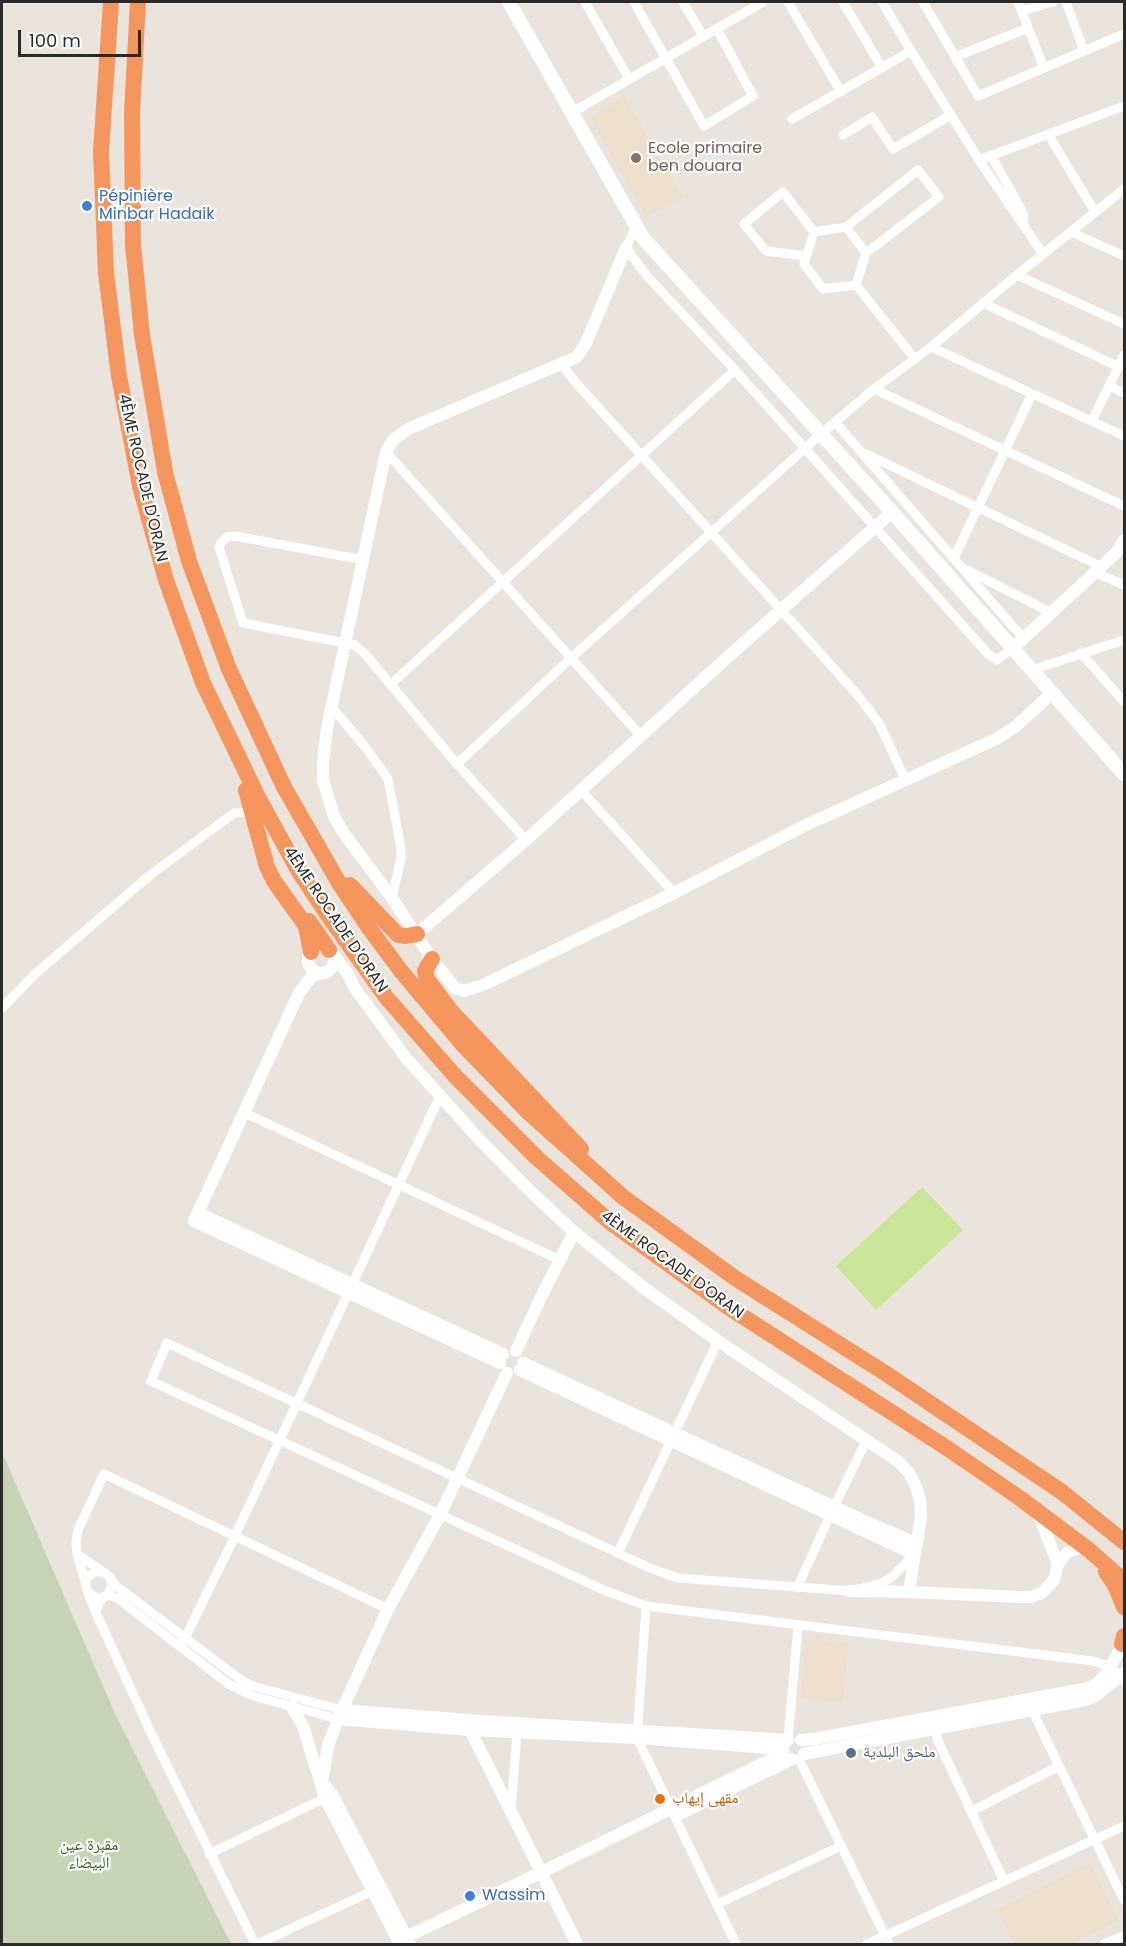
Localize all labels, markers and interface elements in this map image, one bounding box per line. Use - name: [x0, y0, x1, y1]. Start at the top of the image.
- scale bar: [21, 18, 144, 56]
- text: 100 m: [29, 28, 81, 53]
- place label: Ecole primaire ben douara: [648, 139, 762, 177]
- marker: Ecole primaire ben douara: [629, 151, 643, 165]
- place label: Pépinière Minbar Hadaik: [99, 187, 215, 225]
- marker: Pépinière Minbar Hadaik: [80, 199, 94, 213]
- street label: 4ÈME ROCADE D'ORAN: [113, 392, 171, 564]
- street label: 4ÈME ROCADE D'ORAN: [279, 843, 391, 997]
- street label: 4ÈME ROCADE D'ORAN: [597, 1207, 747, 1323]
- place label: ملحق البلدية: [863, 1743, 936, 1763]
- marker: ملحق البلدية: [844, 1746, 858, 1760]
- place label: مقهى إيهاب: [672, 1789, 739, 1809]
- marker: مقهى إيهاب: [653, 1792, 667, 1806]
- park label: مقبرة عين البيضاء: [60, 1836, 118, 1874]
- place label: Wassim: [482, 1886, 546, 1906]
- marker: Wassim: [463, 1889, 477, 1903]

